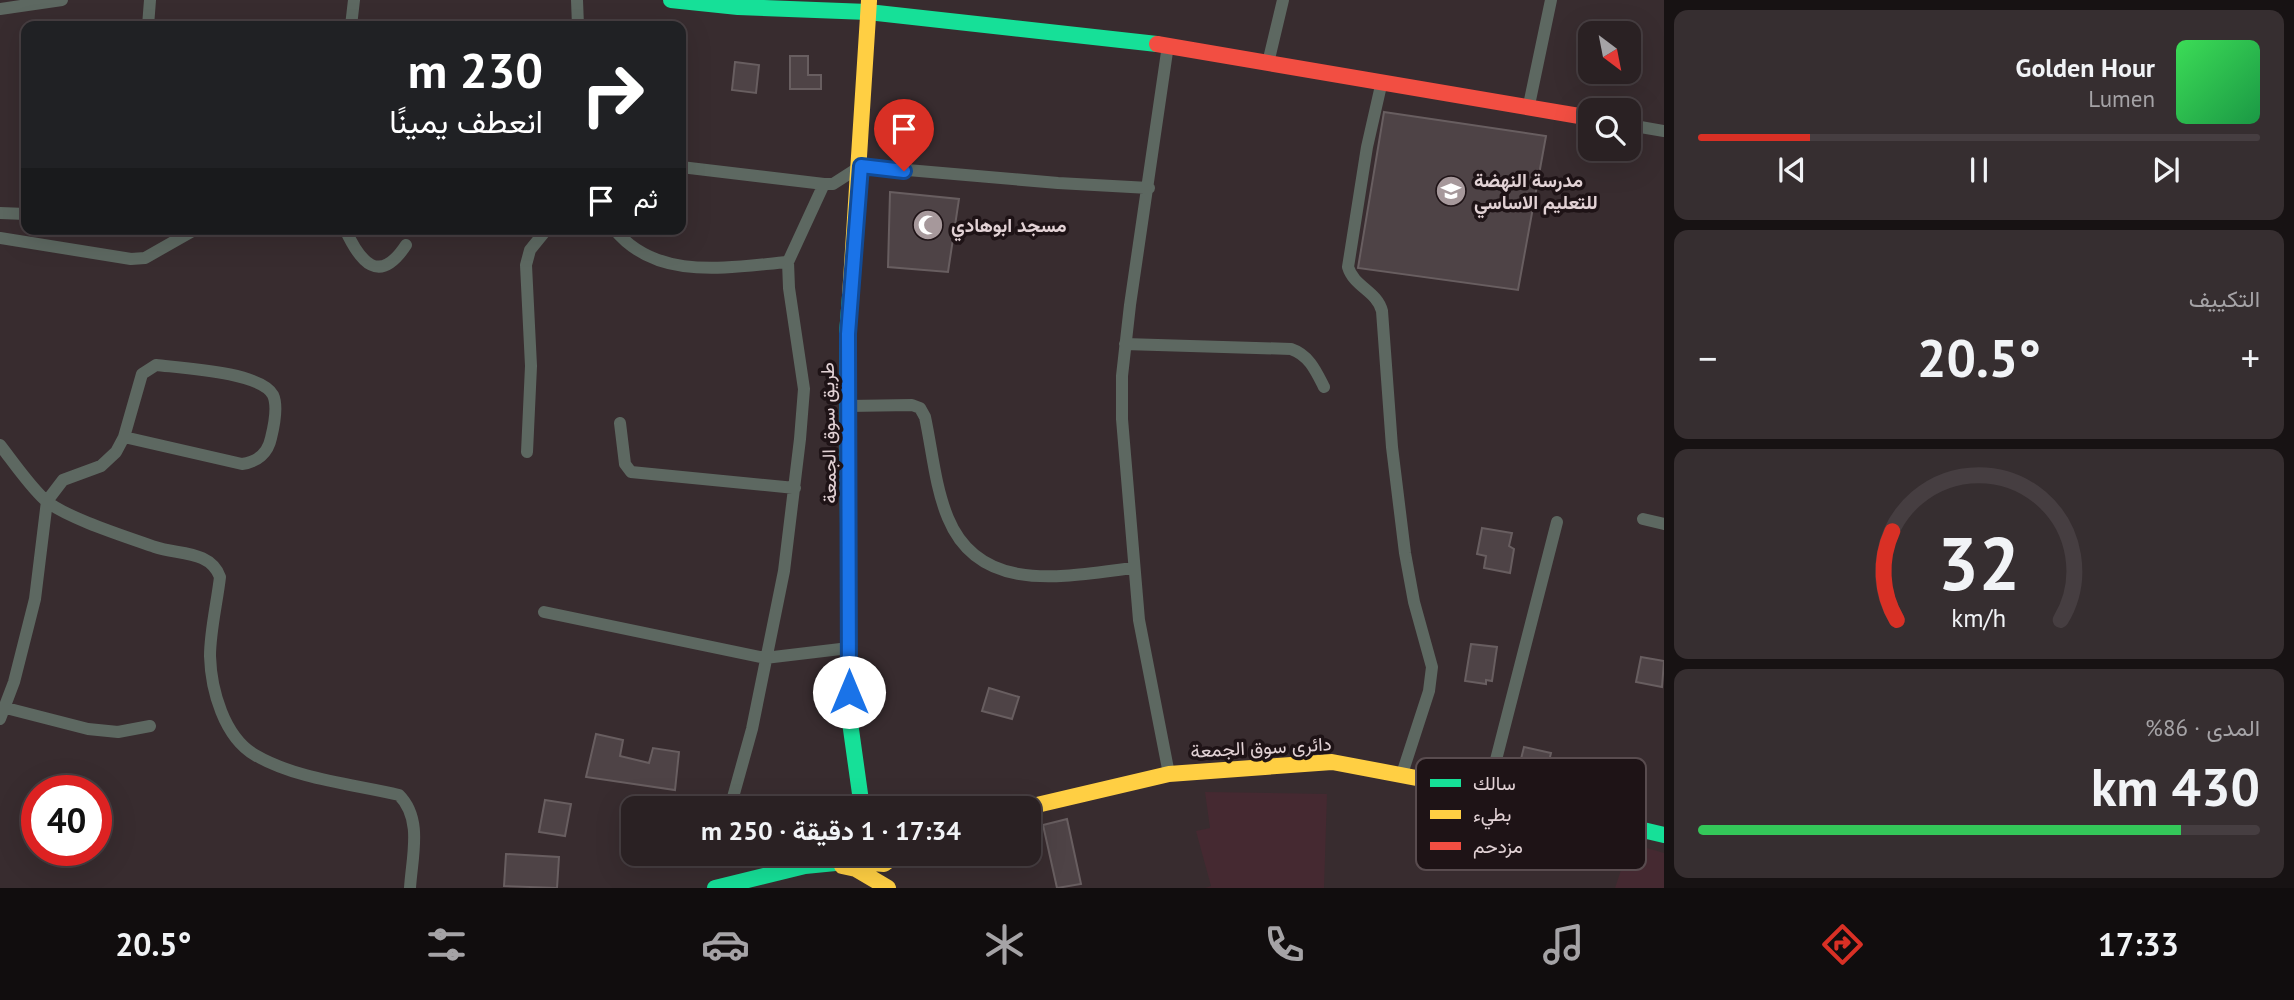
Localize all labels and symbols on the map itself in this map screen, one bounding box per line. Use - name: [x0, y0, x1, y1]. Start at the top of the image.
- north arrow: [1578, 21, 1642, 84]
- pin: [874, 99, 934, 171]
- place label: مدرسة النهضة للتعليم الاساسي: [1474, 168, 1598, 219]
- school or university icon: مدرسة النهضة للتعليم الاساسي: [1434, 174, 1468, 208]
- mosque icon: مسجد ابوهادي: [911, 208, 945, 242]
- place label: مسجد ابوهادي: [951, 213, 1067, 242]
- street label: طريق سوق الجمعة: [815, 362, 841, 504]
- position arrow: [812, 655, 886, 729]
- street label: دائرى سوق الجمعة: [1190, 731, 1332, 763]
- legend: [1416, 758, 1646, 870]
- text: سالك: [1473, 771, 1516, 795]
- speed limit sign: 40: [21, 775, 112, 866]
- text: بطيء: [1473, 802, 1511, 830]
- text: مزدحم: [1473, 834, 1523, 859]

